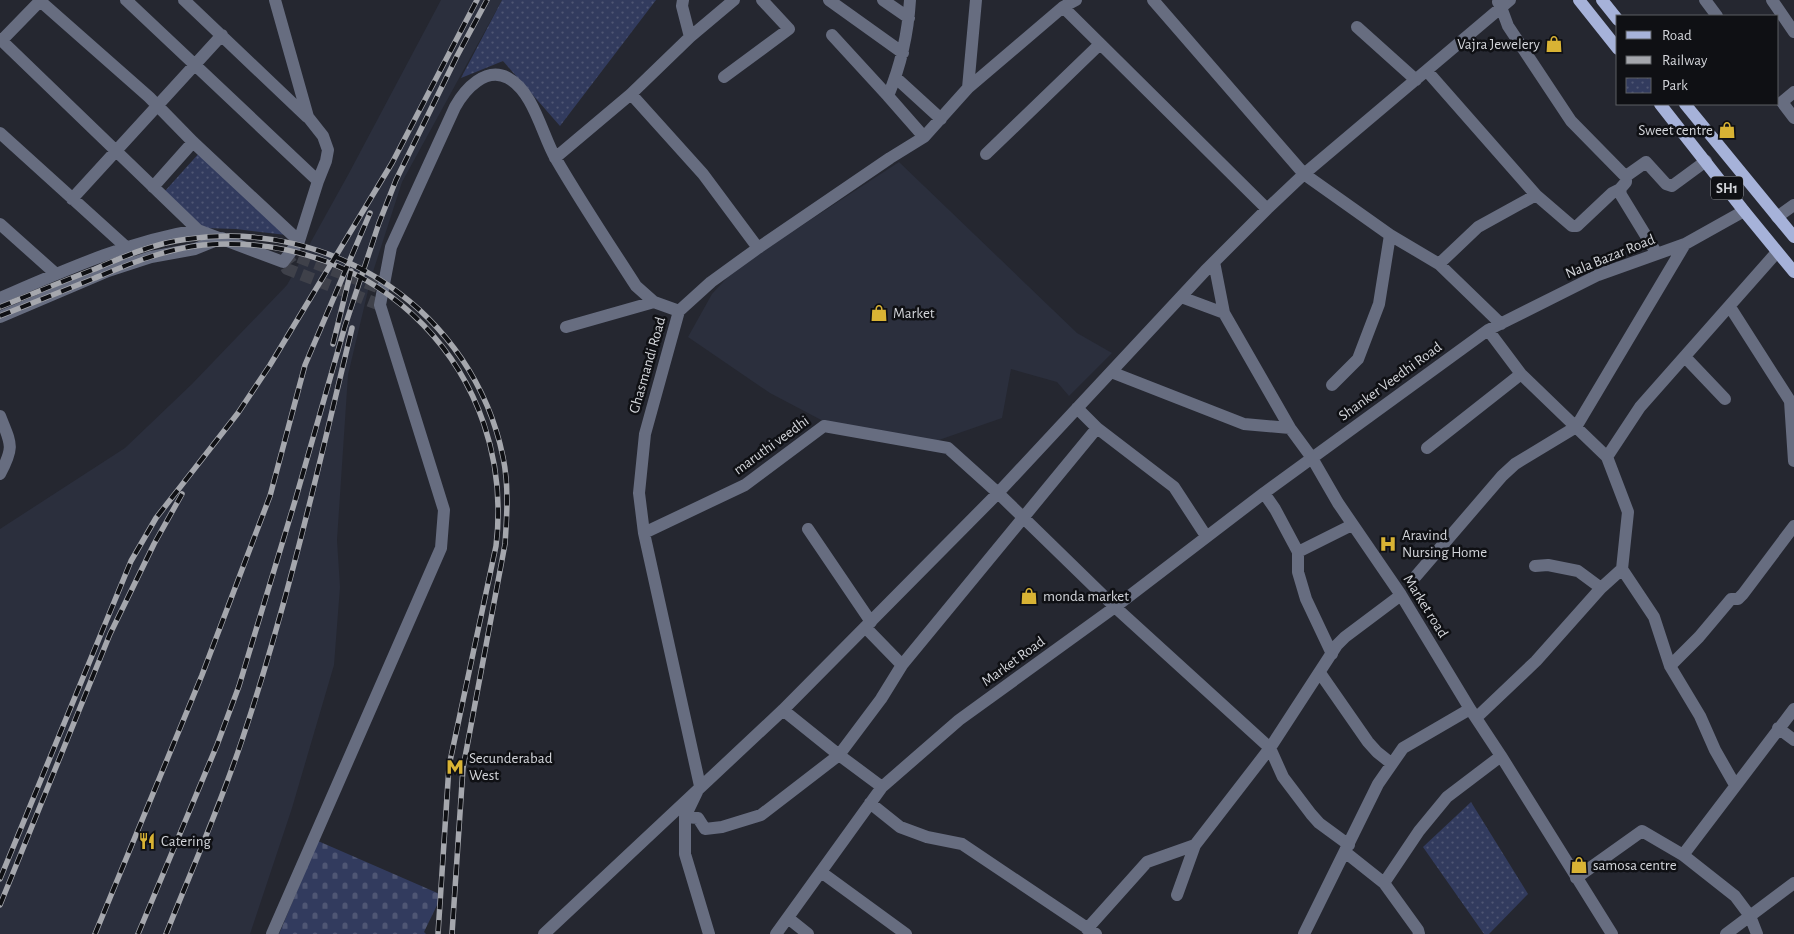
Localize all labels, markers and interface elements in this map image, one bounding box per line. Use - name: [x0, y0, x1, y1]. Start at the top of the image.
- legend: [1616, 15, 1779, 105]
- text: Road: [1662, 28, 1692, 43]
- shop icon: Vajra Jewelery: [1544, 34, 1564, 54]
- place label: Vajra Jewelery: [1457, 37, 1541, 52]
- text: Railway: [1662, 53, 1708, 68]
- text: Park: [1662, 78, 1688, 93]
- shop icon: Sweet centre: [1717, 120, 1737, 140]
- place label: Sweet centre: [1638, 123, 1713, 138]
- road number: SH1: [1711, 177, 1743, 200]
- street label: Nala Bazar Road: [1563, 232, 1657, 281]
- shop icon: Market: [869, 303, 889, 323]
- place label: Market: [893, 306, 935, 321]
- street label: Ghasmandi Road: [627, 315, 668, 415]
- street label: Shanker Veedhi Road: [1336, 339, 1445, 424]
- street label: maruthi veedhi: [731, 413, 812, 478]
- place label: Aravind Nursing Home: [1402, 528, 1487, 560]
- hospital icon: Aravind Nursing Home: [1378, 534, 1398, 554]
- street label: Market road: [1400, 572, 1451, 641]
- shop icon: monda market: [1019, 586, 1039, 606]
- place label: monda market: [1043, 589, 1129, 604]
- street label: Market Road: [979, 633, 1048, 689]
- place label: Secunderabad West: [469, 751, 553, 783]
- metro station icon: Secunderabad West: [445, 757, 465, 777]
- restaurant icon: Catering: [137, 831, 157, 851]
- place label: Catering: [161, 834, 211, 849]
- shop icon: samosa centre: [1569, 855, 1589, 875]
- place label: samosa centre: [1593, 858, 1677, 873]

